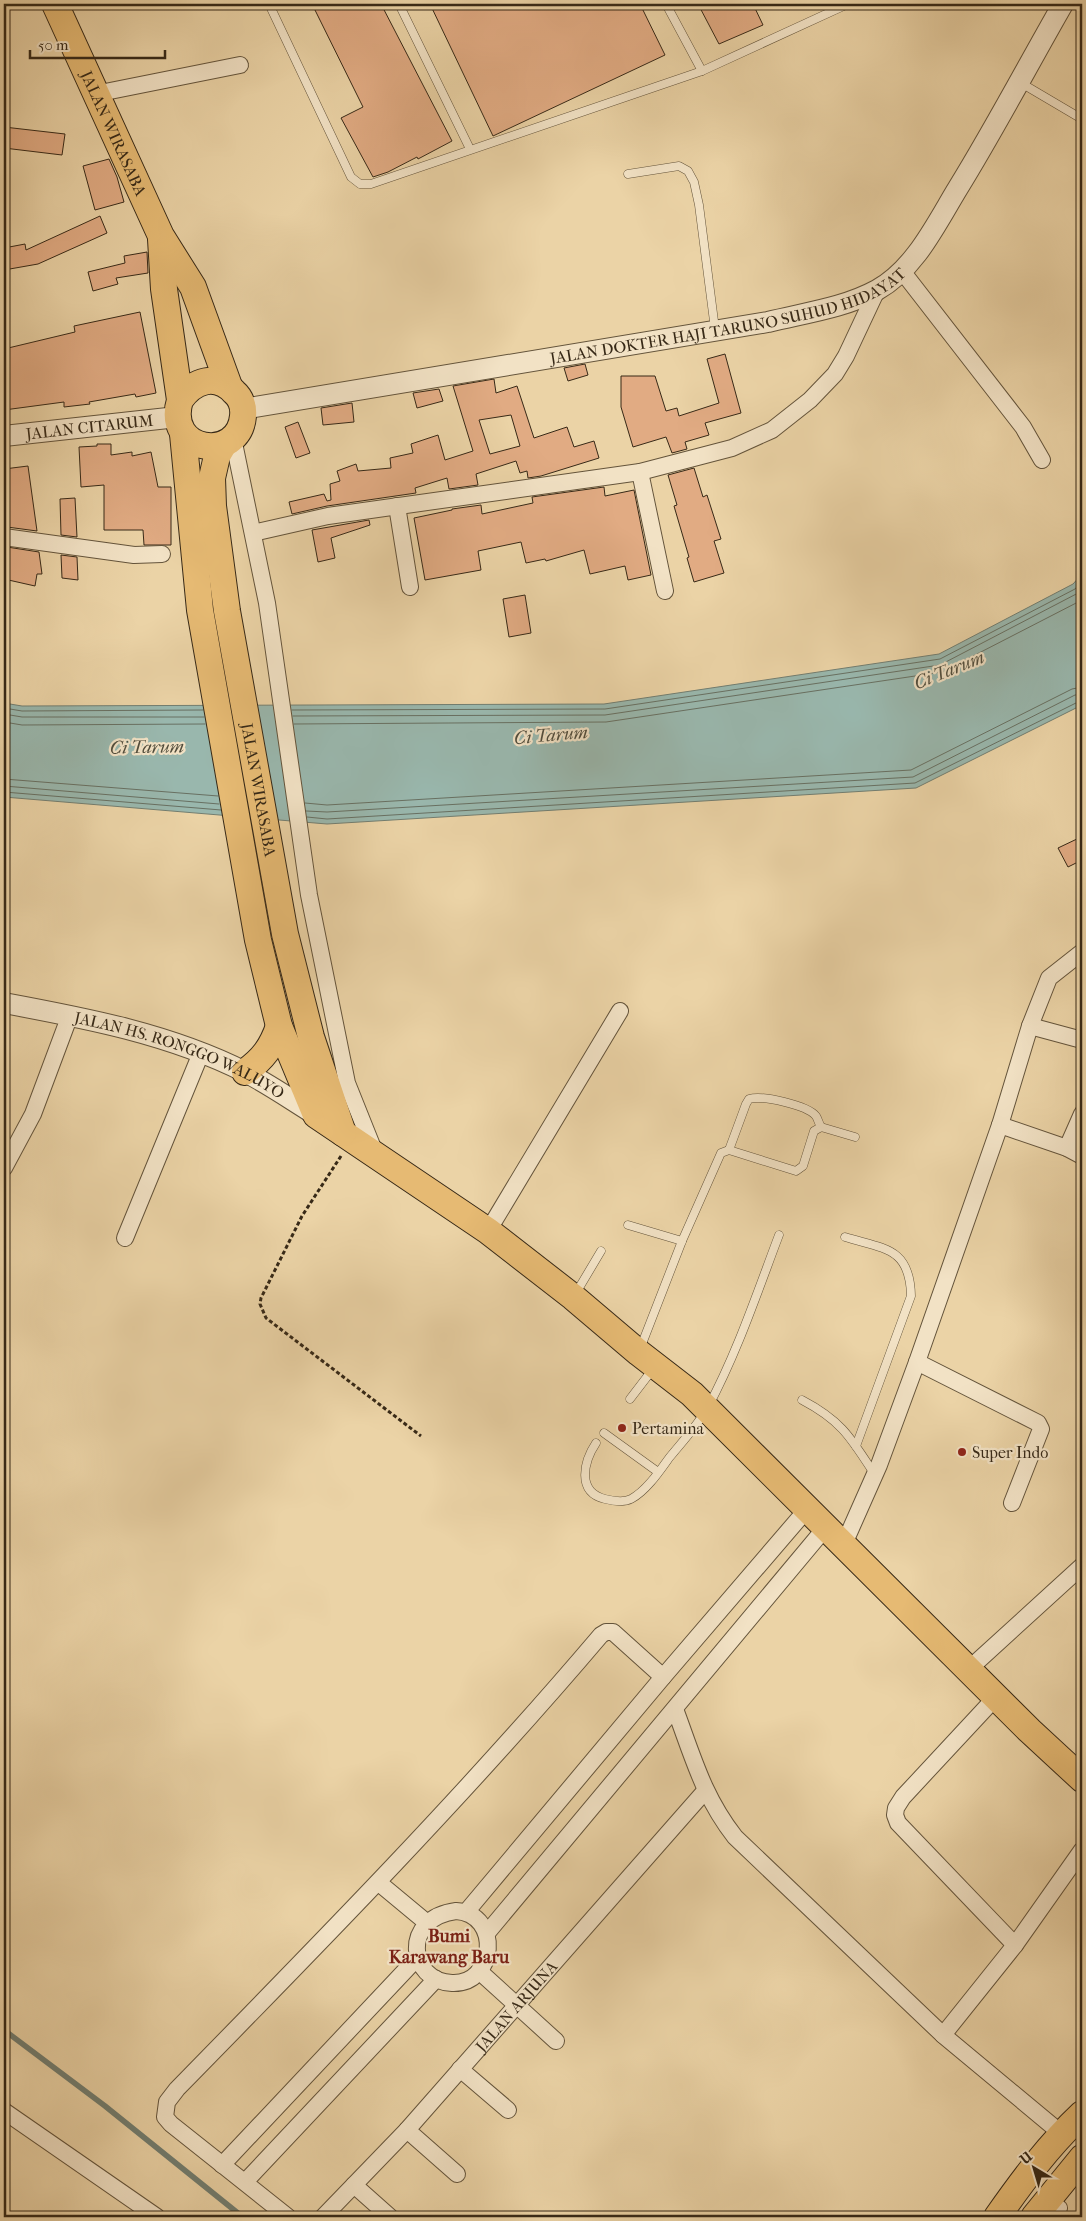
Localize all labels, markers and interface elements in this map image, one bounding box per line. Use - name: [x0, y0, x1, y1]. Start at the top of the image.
- scale bar: [30, 28, 165, 60]
- text: 50 m: [38, 36, 69, 54]
- street label: JALAN WIRASABA: [76, 66, 151, 199]
- street label: JALAN DOKTER HAJI TARUNO SUHUD HIDAYAT: [547, 263, 910, 368]
- street label: JALAN CITARUM: [23, 411, 155, 444]
- water label: Ci Tarum: [911, 647, 987, 694]
- street label: JALAN WIRASABA: [237, 720, 280, 859]
- water label: Ci Tarum: [513, 722, 589, 749]
- water label: Ci Tarum: [110, 736, 184, 759]
- street label: JALAN HS. RONGGO WALUYO: [71, 1008, 288, 1103]
- place label: Pertamina: [632, 1419, 705, 1438]
- marker: Pertamina: [616, 1422, 628, 1434]
- place label: Super Indo: [972, 1443, 1048, 1462]
- marker: Super Indo: [956, 1446, 968, 1458]
- district label: Bumi Karawang Baru: [389, 1926, 510, 1968]
- street label: JALAN ARJUNA: [470, 1957, 562, 2057]
- north arrow: [1008, 2144, 1058, 2194]
- text: U: [1016, 2148, 1036, 2169]

